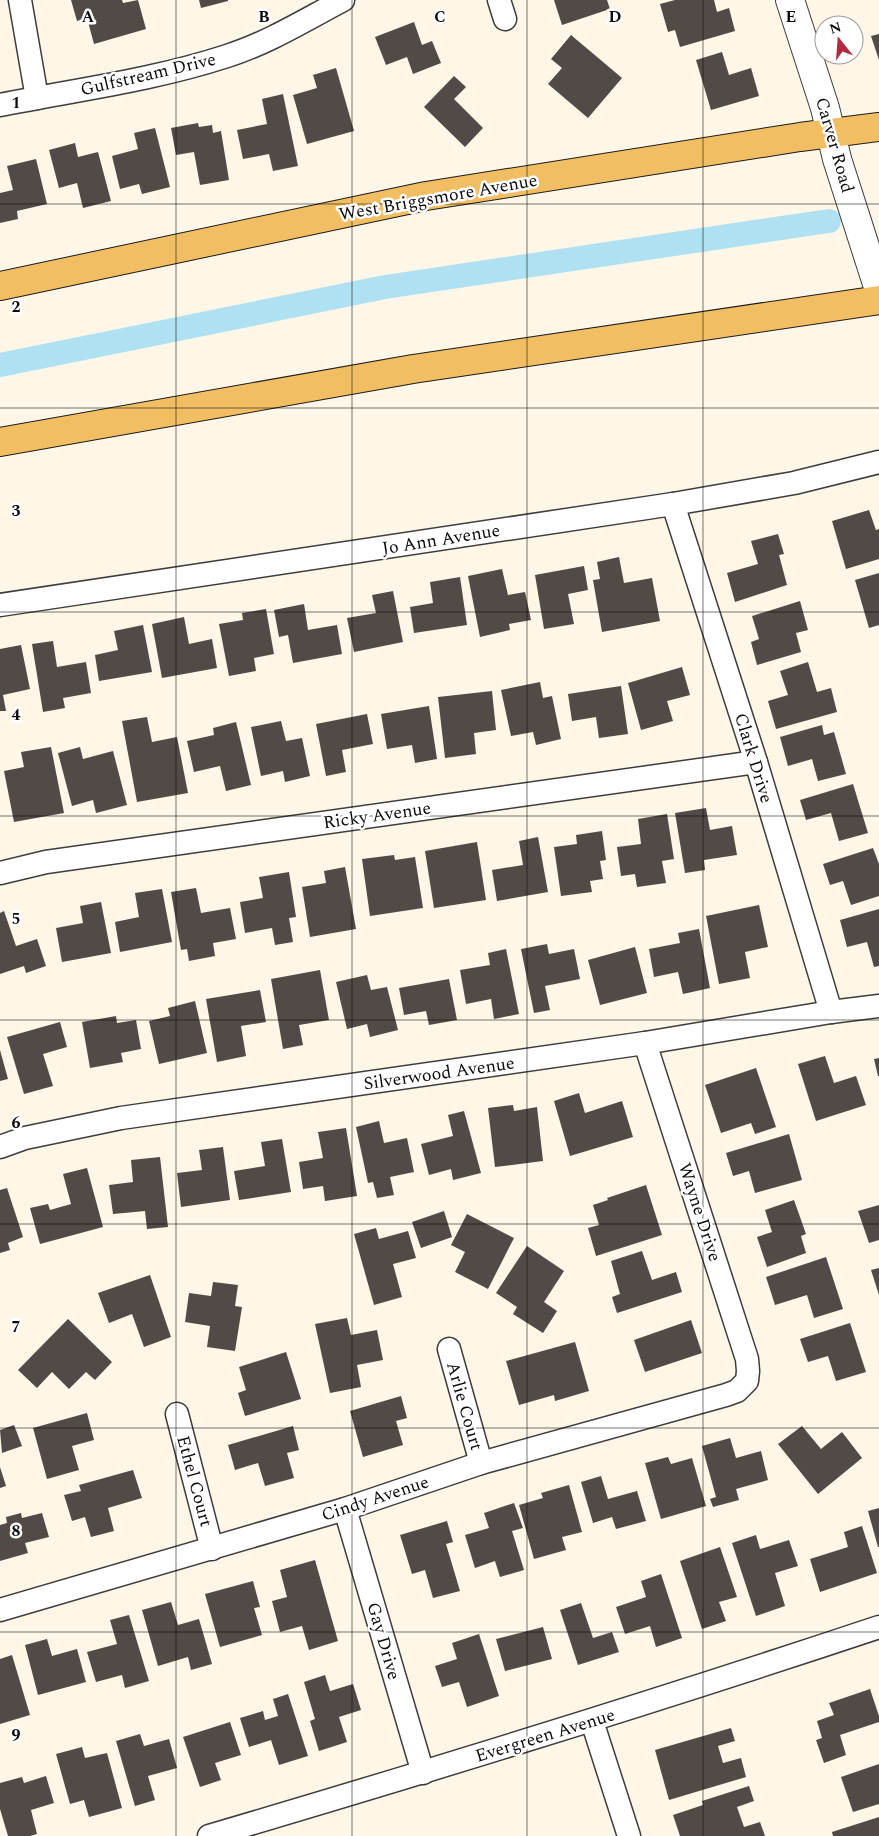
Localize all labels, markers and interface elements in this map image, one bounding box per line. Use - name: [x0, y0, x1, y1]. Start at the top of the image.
- text: A: [82, 5, 95, 29]
- text: B: [258, 5, 270, 29]
- text: C: [434, 5, 446, 29]
- text: D: [609, 5, 622, 29]
- text: E: [786, 5, 796, 29]
- north arrow: [814, 15, 864, 65]
- text: N: [827, 16, 844, 40]
- street label: Gulfstream Drive: [78, 46, 219, 103]
- text: 1: [12, 91, 20, 115]
- street label: Carver Road: [808, 94, 861, 196]
- street label: West Briggsmore Avenue: [337, 167, 539, 228]
- text: 2: [12, 295, 21, 319]
- text: 3: [12, 499, 21, 523]
- street label: Jo Ann Avenue: [380, 517, 502, 562]
- text: 4: [12, 703, 21, 727]
- street label: Clark Drive: [727, 710, 780, 807]
- street label: Ricky Avenue: [321, 795, 433, 836]
- text: 5: [12, 907, 20, 931]
- street label: Silverwood Avenue: [362, 1050, 516, 1097]
- text: 6: [12, 1111, 21, 1135]
- street label: Wayne Drive: [671, 1159, 728, 1265]
- text: 7: [12, 1315, 21, 1339]
- street label: Arlie Court: [439, 1359, 490, 1454]
- street label: Ethel Court: [169, 1432, 220, 1530]
- street label: Cindy Avenue: [318, 1468, 432, 1529]
- text: 8: [12, 1519, 21, 1543]
- street label: Gay Drive: [360, 1599, 407, 1683]
- street label: Evergreen Avenue: [472, 1701, 618, 1770]
- text: 9: [12, 1723, 21, 1747]

